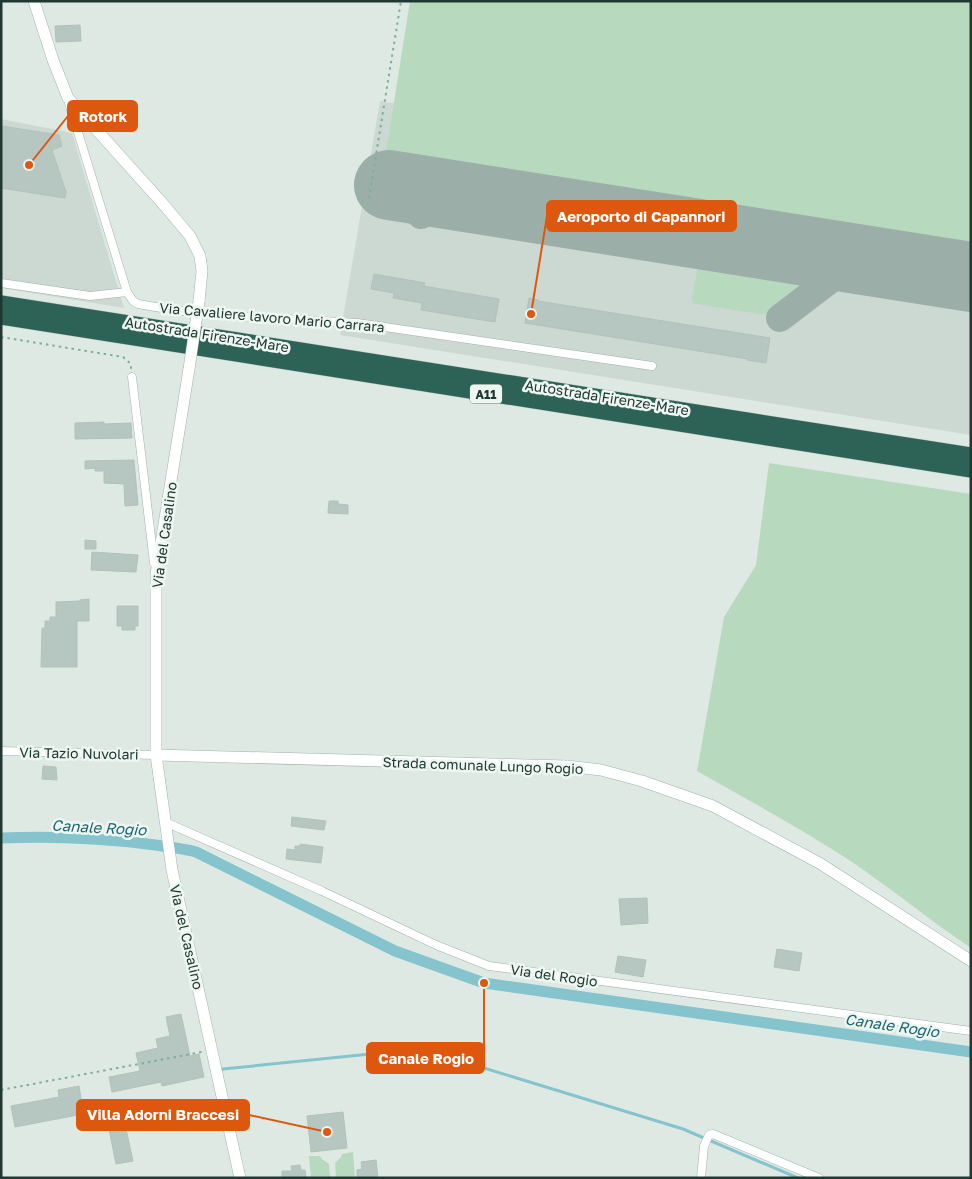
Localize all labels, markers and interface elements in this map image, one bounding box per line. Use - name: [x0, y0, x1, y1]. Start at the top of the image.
- callout: Rotork: [68, 101, 137, 131]
- text: Rotork: [79, 107, 128, 125]
- callout: Aeroporto di Capannori: [547, 201, 736, 231]
- text: Aeroporto di Capannori: [557, 207, 725, 225]
- street label: Via Cavaliere lavoro Mario Carrara: [159, 299, 385, 335]
- street label: Autostrada Firenze-Mare: [124, 313, 290, 355]
- street label: Autostrada Firenze-Mare: [524, 376, 690, 418]
- road number: A11: [470, 384, 502, 404]
- street label: Via del Casalino: [148, 481, 180, 589]
- street label: Via Tazio Nuvolari: [19, 743, 139, 763]
- street label: Strada comunale Lungo Rogio: [382, 753, 584, 777]
- water label: Canale Rogio: [51, 816, 148, 840]
- street label: Via del Casalino: [167, 883, 207, 991]
- street label: Via del Rogio: [509, 960, 599, 990]
- water label: Canale Rogio: [844, 1009, 941, 1042]
- callout: Canale Rogio: [367, 1043, 484, 1073]
- text: Canale Rogio: [378, 1049, 474, 1067]
- callout: Villa Adorni Braccesi: [77, 1100, 249, 1130]
- text: Villa Adorni Braccesi: [87, 1105, 239, 1123]

